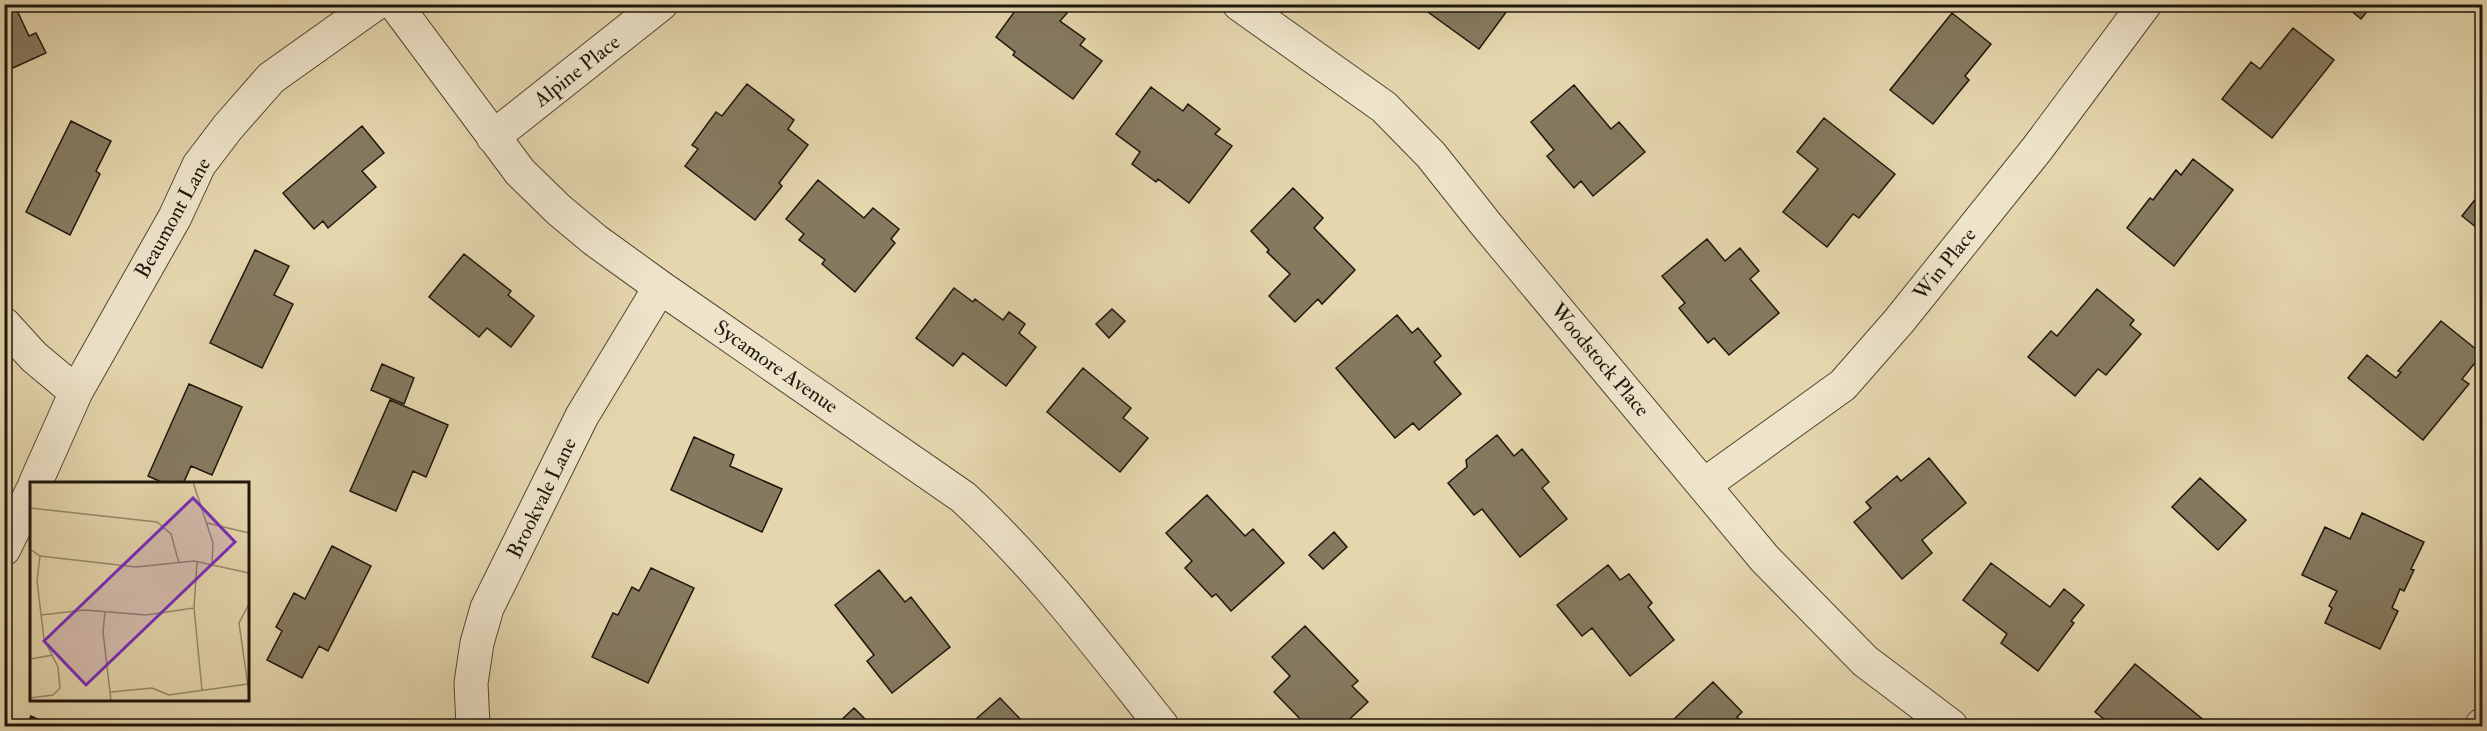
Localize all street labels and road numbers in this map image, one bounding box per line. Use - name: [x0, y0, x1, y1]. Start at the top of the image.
- street label: Alpine Place: [528, 29, 626, 114]
- street label: Beaumont Lane: [129, 153, 217, 283]
- street label: Win Place: [1907, 222, 1983, 307]
- street label: Woodstock Place: [1544, 297, 1656, 423]
- street label: Sycamore Avenue: [709, 314, 844, 420]
- street label: Brookvale Lane: [501, 433, 583, 563]

